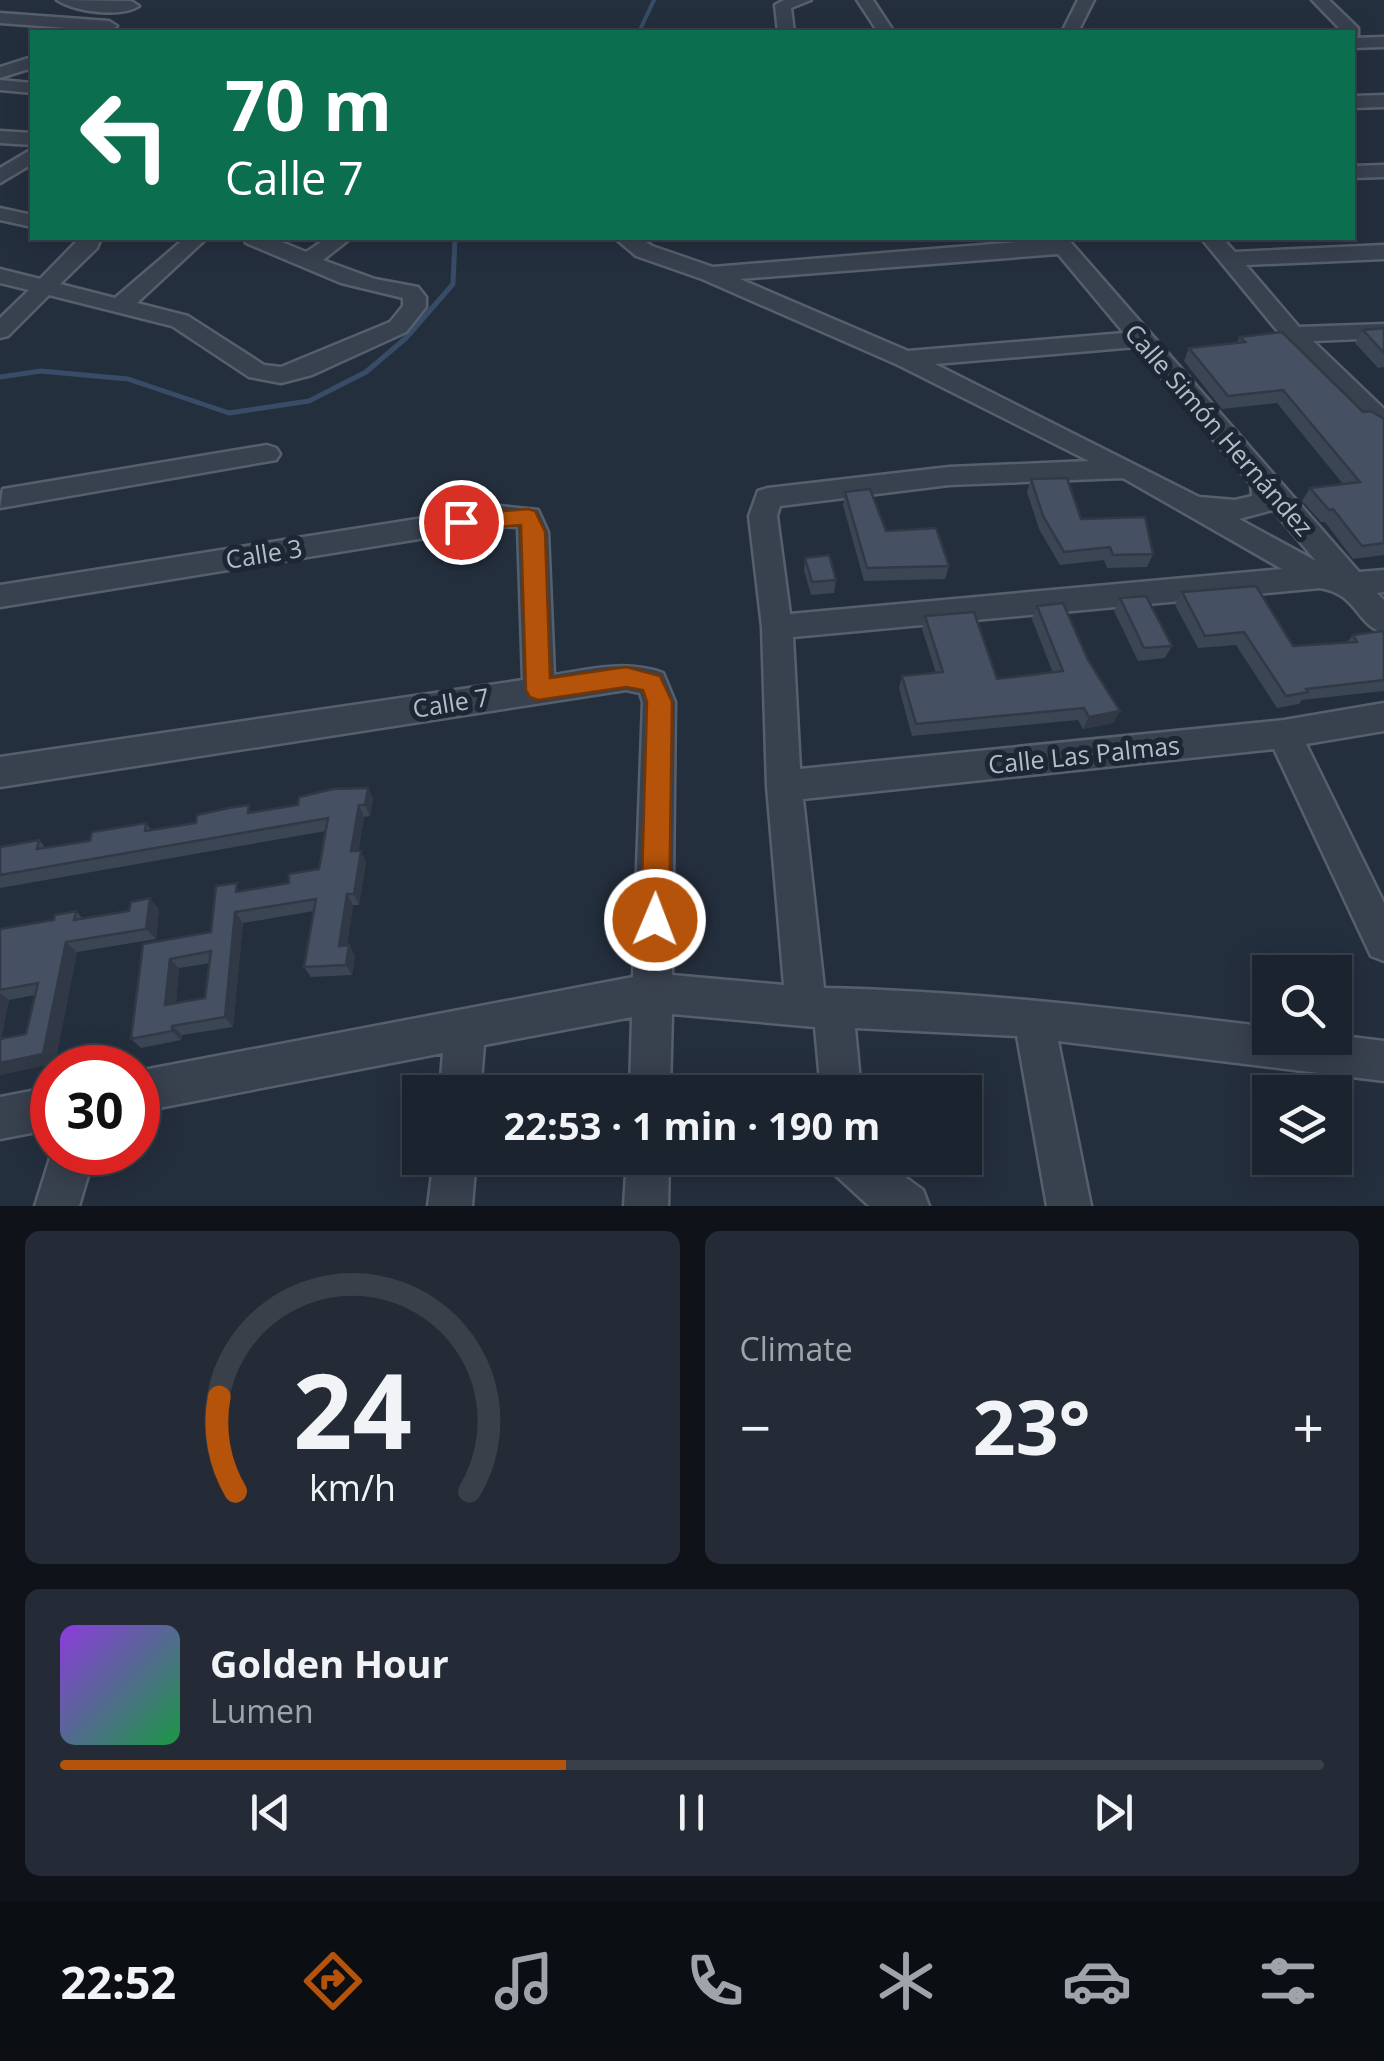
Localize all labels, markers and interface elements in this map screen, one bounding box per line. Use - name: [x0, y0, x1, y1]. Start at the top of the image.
- text: 70 m: [225, 56, 392, 152]
- icon: left: [60, 70, 190, 200]
- text: Calle 7: [225, 147, 364, 208]
- street label: Calle Simón Hernández: [1118, 316, 1322, 543]
- pin: [419, 480, 504, 565]
- icon: arrive: [434, 495, 489, 550]
- street label: Calle 3: [223, 530, 305, 576]
- street label: Calle 7: [410, 679, 492, 725]
- street label: Calle Las Palmas: [986, 727, 1181, 781]
- position arrow: [603, 868, 707, 972]
- map controls: [1252, 955, 1352, 1175]
- button: search: [1252, 955, 1352, 1055]
- speed limit sign: 30: [30, 1045, 160, 1175]
- button: layers: [1252, 1075, 1352, 1175]
- text: 22:53 · 1 min · 190 m: [504, 1099, 880, 1151]
- text: Climate: [740, 1327, 853, 1370]
- text: 24: [293, 1338, 412, 1479]
- text: 23°: [973, 1375, 1091, 1477]
- text: −: [740, 1389, 771, 1464]
- text: +: [1293, 1389, 1324, 1464]
- text: km/h: [309, 1463, 396, 1511]
- text: Golden Hour: [210, 1637, 449, 1689]
- text: Lumen: [210, 1689, 314, 1732]
- icon: previous: [243, 1785, 298, 1840]
- icon: pause: [664, 1785, 719, 1840]
- icon: next: [1086, 1785, 1141, 1840]
- icon: directions: [298, 1946, 368, 2016]
- icon: music: [489, 1946, 559, 2016]
- icon: phone: [680, 1946, 750, 2016]
- icon: climate: [871, 1946, 941, 2016]
- icon: car: [1062, 1946, 1132, 2016]
- icon: filters: [1253, 1946, 1323, 2016]
- text: 22:52: [61, 1951, 176, 2012]

